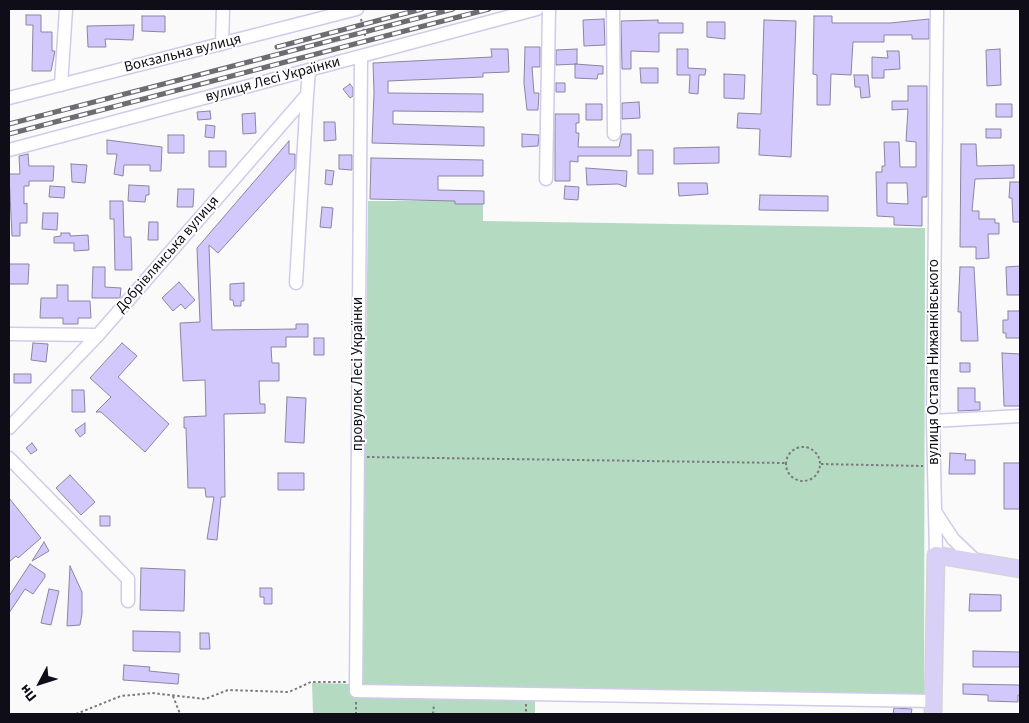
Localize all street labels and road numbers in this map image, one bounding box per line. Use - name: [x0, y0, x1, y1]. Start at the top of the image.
- street label: Вокзальна вулиця: [123, 31, 243, 77]
- street label: вулиця Лесі Українки: [204, 53, 342, 107]
- street label: Добрівлянська вулиця: [112, 193, 224, 317]
- street label: вулиця Остапа Нижанківського: [926, 259, 944, 465]
- street label: провулок Лесі Українки: [350, 297, 368, 451]

